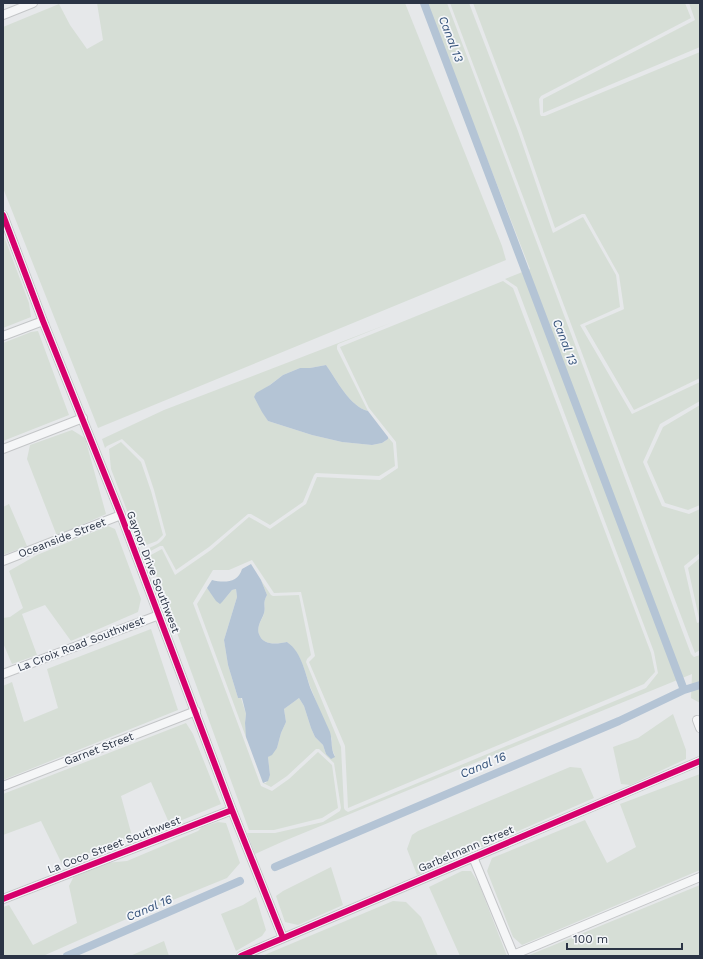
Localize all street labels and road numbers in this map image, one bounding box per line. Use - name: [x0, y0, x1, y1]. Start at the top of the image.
- street label: Gaynor Drive Southwest: [124, 509, 182, 635]
- street label: Oceanside Street: [16, 515, 108, 561]
- street label: La Croix Road Southwest: [16, 614, 147, 674]
- street label: Garnet Street: [63, 730, 136, 768]
- street label: La Coco Street Southwest: [46, 813, 183, 876]
- street label: Garbelmann Street: [416, 823, 516, 875]

